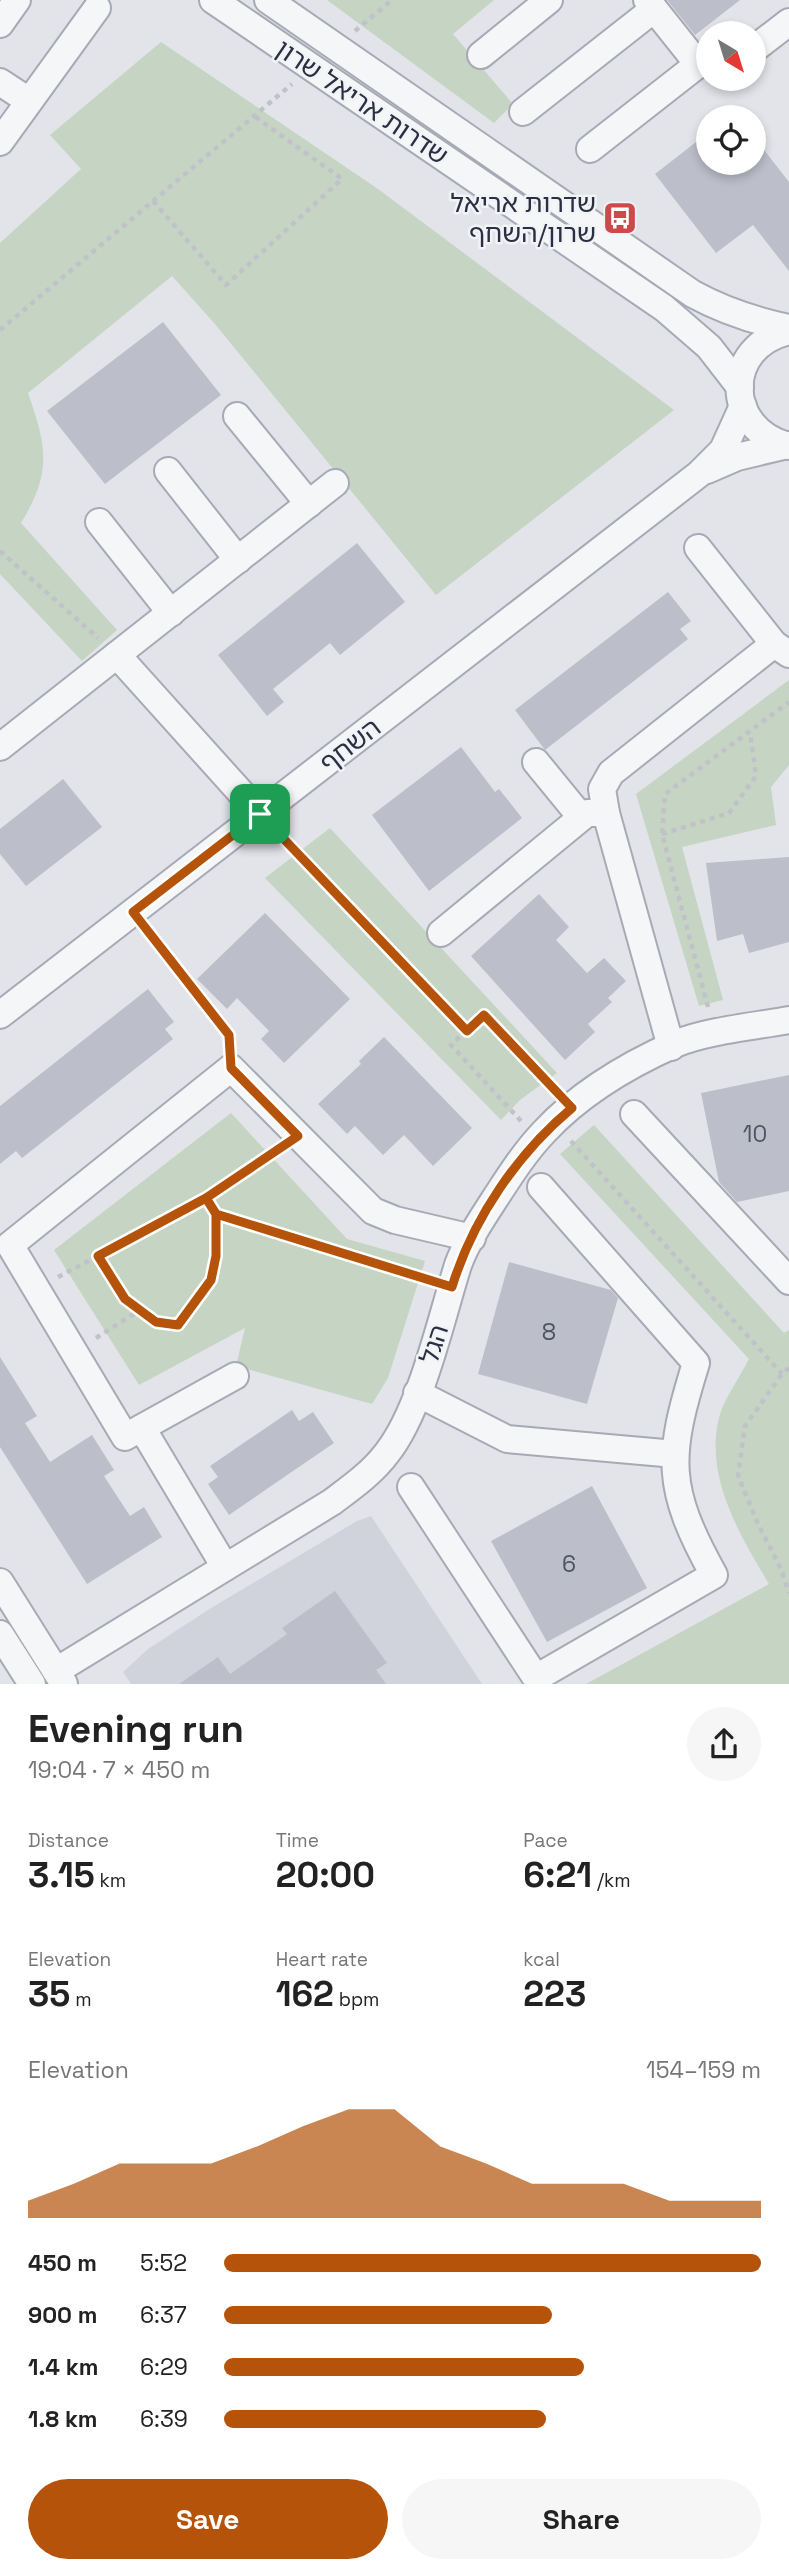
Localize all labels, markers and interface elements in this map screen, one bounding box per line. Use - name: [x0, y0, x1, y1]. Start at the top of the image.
- north arrow: [696, 21, 766, 91]
- map controls: [696, 21, 766, 175]
- street label: שדרות אריאל שרון: [269, 32, 455, 172]
- button: locate: [696, 105, 766, 175]
- place label: שדרות אריאל שרון/השחף: [450, 186, 596, 250]
- bus stop icon: שדרות אריאל שרון/השחף: [601, 199, 639, 237]
- street label: השחף: [312, 710, 388, 780]
- pin: [230, 784, 290, 844]
- icon: arrive: [241, 795, 279, 833]
- house number: 10: [743, 1119, 767, 1149]
- house number: 8: [542, 1317, 556, 1347]
- street label: הגל: [412, 1320, 456, 1368]
- house number: 6: [562, 1549, 576, 1579]
- text: Evening run: [28, 1705, 244, 1753]
- button: share: [687, 1707, 761, 1781]
- text: 19:04 · 7 × 450 m: [28, 1755, 210, 1785]
- text: Distance: [28, 1828, 109, 1853]
- text: Time: [276, 1828, 319, 1853]
- text: Pace: [523, 1828, 568, 1853]
- text: 3.15: [28, 1853, 95, 1897]
- text: 20:00: [276, 1853, 375, 1897]
- text: 6:21: [523, 1853, 592, 1897]
- text: km: [95, 1868, 126, 1893]
- text: /km: [592, 1868, 630, 1893]
- text: Elevation: [28, 1947, 111, 1972]
- text: Heart rate: [276, 1947, 368, 1972]
- text: kcal: [523, 1947, 560, 1972]
- text: 35: [28, 1972, 70, 2016]
- text: 162: [276, 1972, 334, 2016]
- text: 223: [523, 1972, 586, 2016]
- text: m: [70, 1987, 92, 2012]
- text: bpm: [334, 1987, 379, 2012]
- text: Elevation: [28, 2055, 129, 2085]
- text: 154–159 m: [646, 2055, 761, 2085]
- text: 450 m: [28, 2248, 97, 2278]
- text: 5:52: [140, 2248, 187, 2278]
- text: 900 m: [28, 2300, 98, 2330]
- text: 6:37: [140, 2300, 187, 2330]
- text: 1.4 km: [28, 2352, 98, 2382]
- text: 6:29: [140, 2352, 188, 2382]
- text: 1.8 km: [28, 2404, 98, 2434]
- text: 6:39: [140, 2404, 188, 2434]
- button: Save: [28, 2479, 388, 2559]
- button: Share: [402, 2479, 761, 2559]

